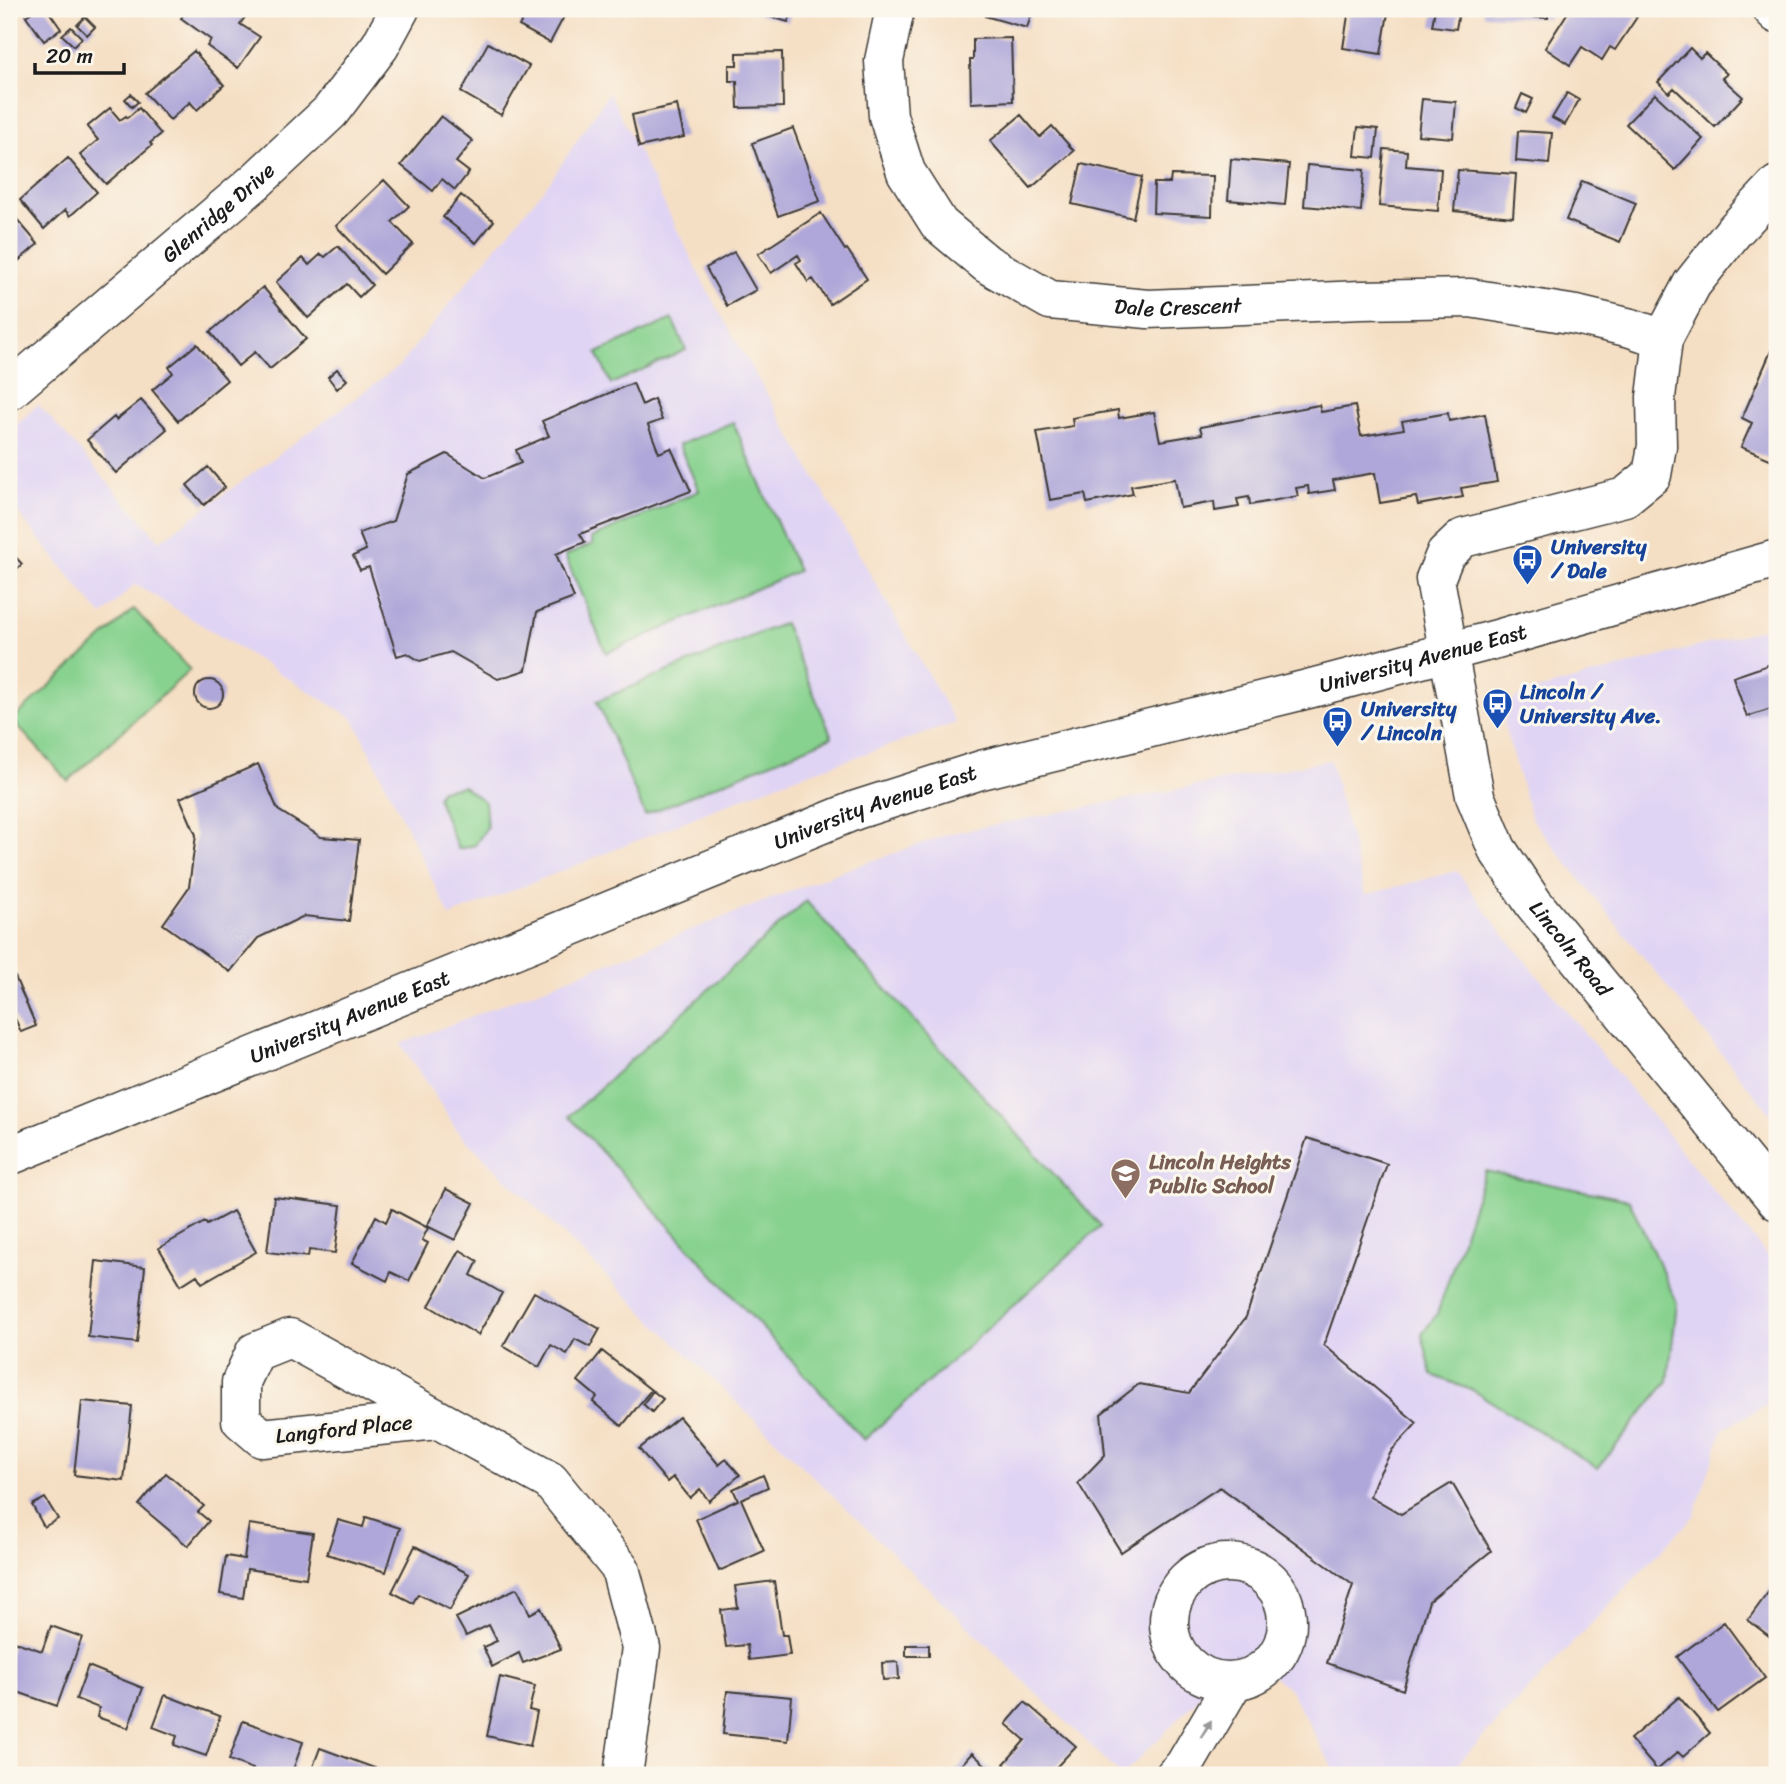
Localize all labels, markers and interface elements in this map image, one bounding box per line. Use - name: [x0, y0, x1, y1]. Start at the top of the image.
- scale bar: [35, 32, 124, 76]
- text: 20 m: [46, 37, 93, 75]
- street label: Glenridge Drive: [153, 153, 284, 273]
- street label: Dale Crescent: [1113, 286, 1244, 328]
- place label: University / Dale: [1550, 528, 1648, 590]
- bus stop icon: University / Dale: [1511, 542, 1545, 586]
- street label: University Avenue East: [1315, 612, 1531, 704]
- place label: Lincoln / University Ave.: [1520, 673, 1662, 735]
- bus stop icon: Lincoln / University Ave.: [1480, 687, 1514, 731]
- place label: University / Lincoln: [1360, 690, 1458, 752]
- bus stop icon: University / Lincoln: [1321, 704, 1355, 748]
- street label: University Avenue East: [768, 754, 982, 861]
- street label: Lincoln Road: [1519, 892, 1623, 1007]
- street label: University Avenue East: [244, 959, 456, 1075]
- place label: Lincoln Heights Public School: [1149, 1143, 1291, 1205]
- school or university icon: Lincoln Heights Public School: [1109, 1157, 1143, 1201]
- street label: Langford Place: [274, 1403, 415, 1455]
- one-way arrow: [1200, 1720, 1212, 1739]

